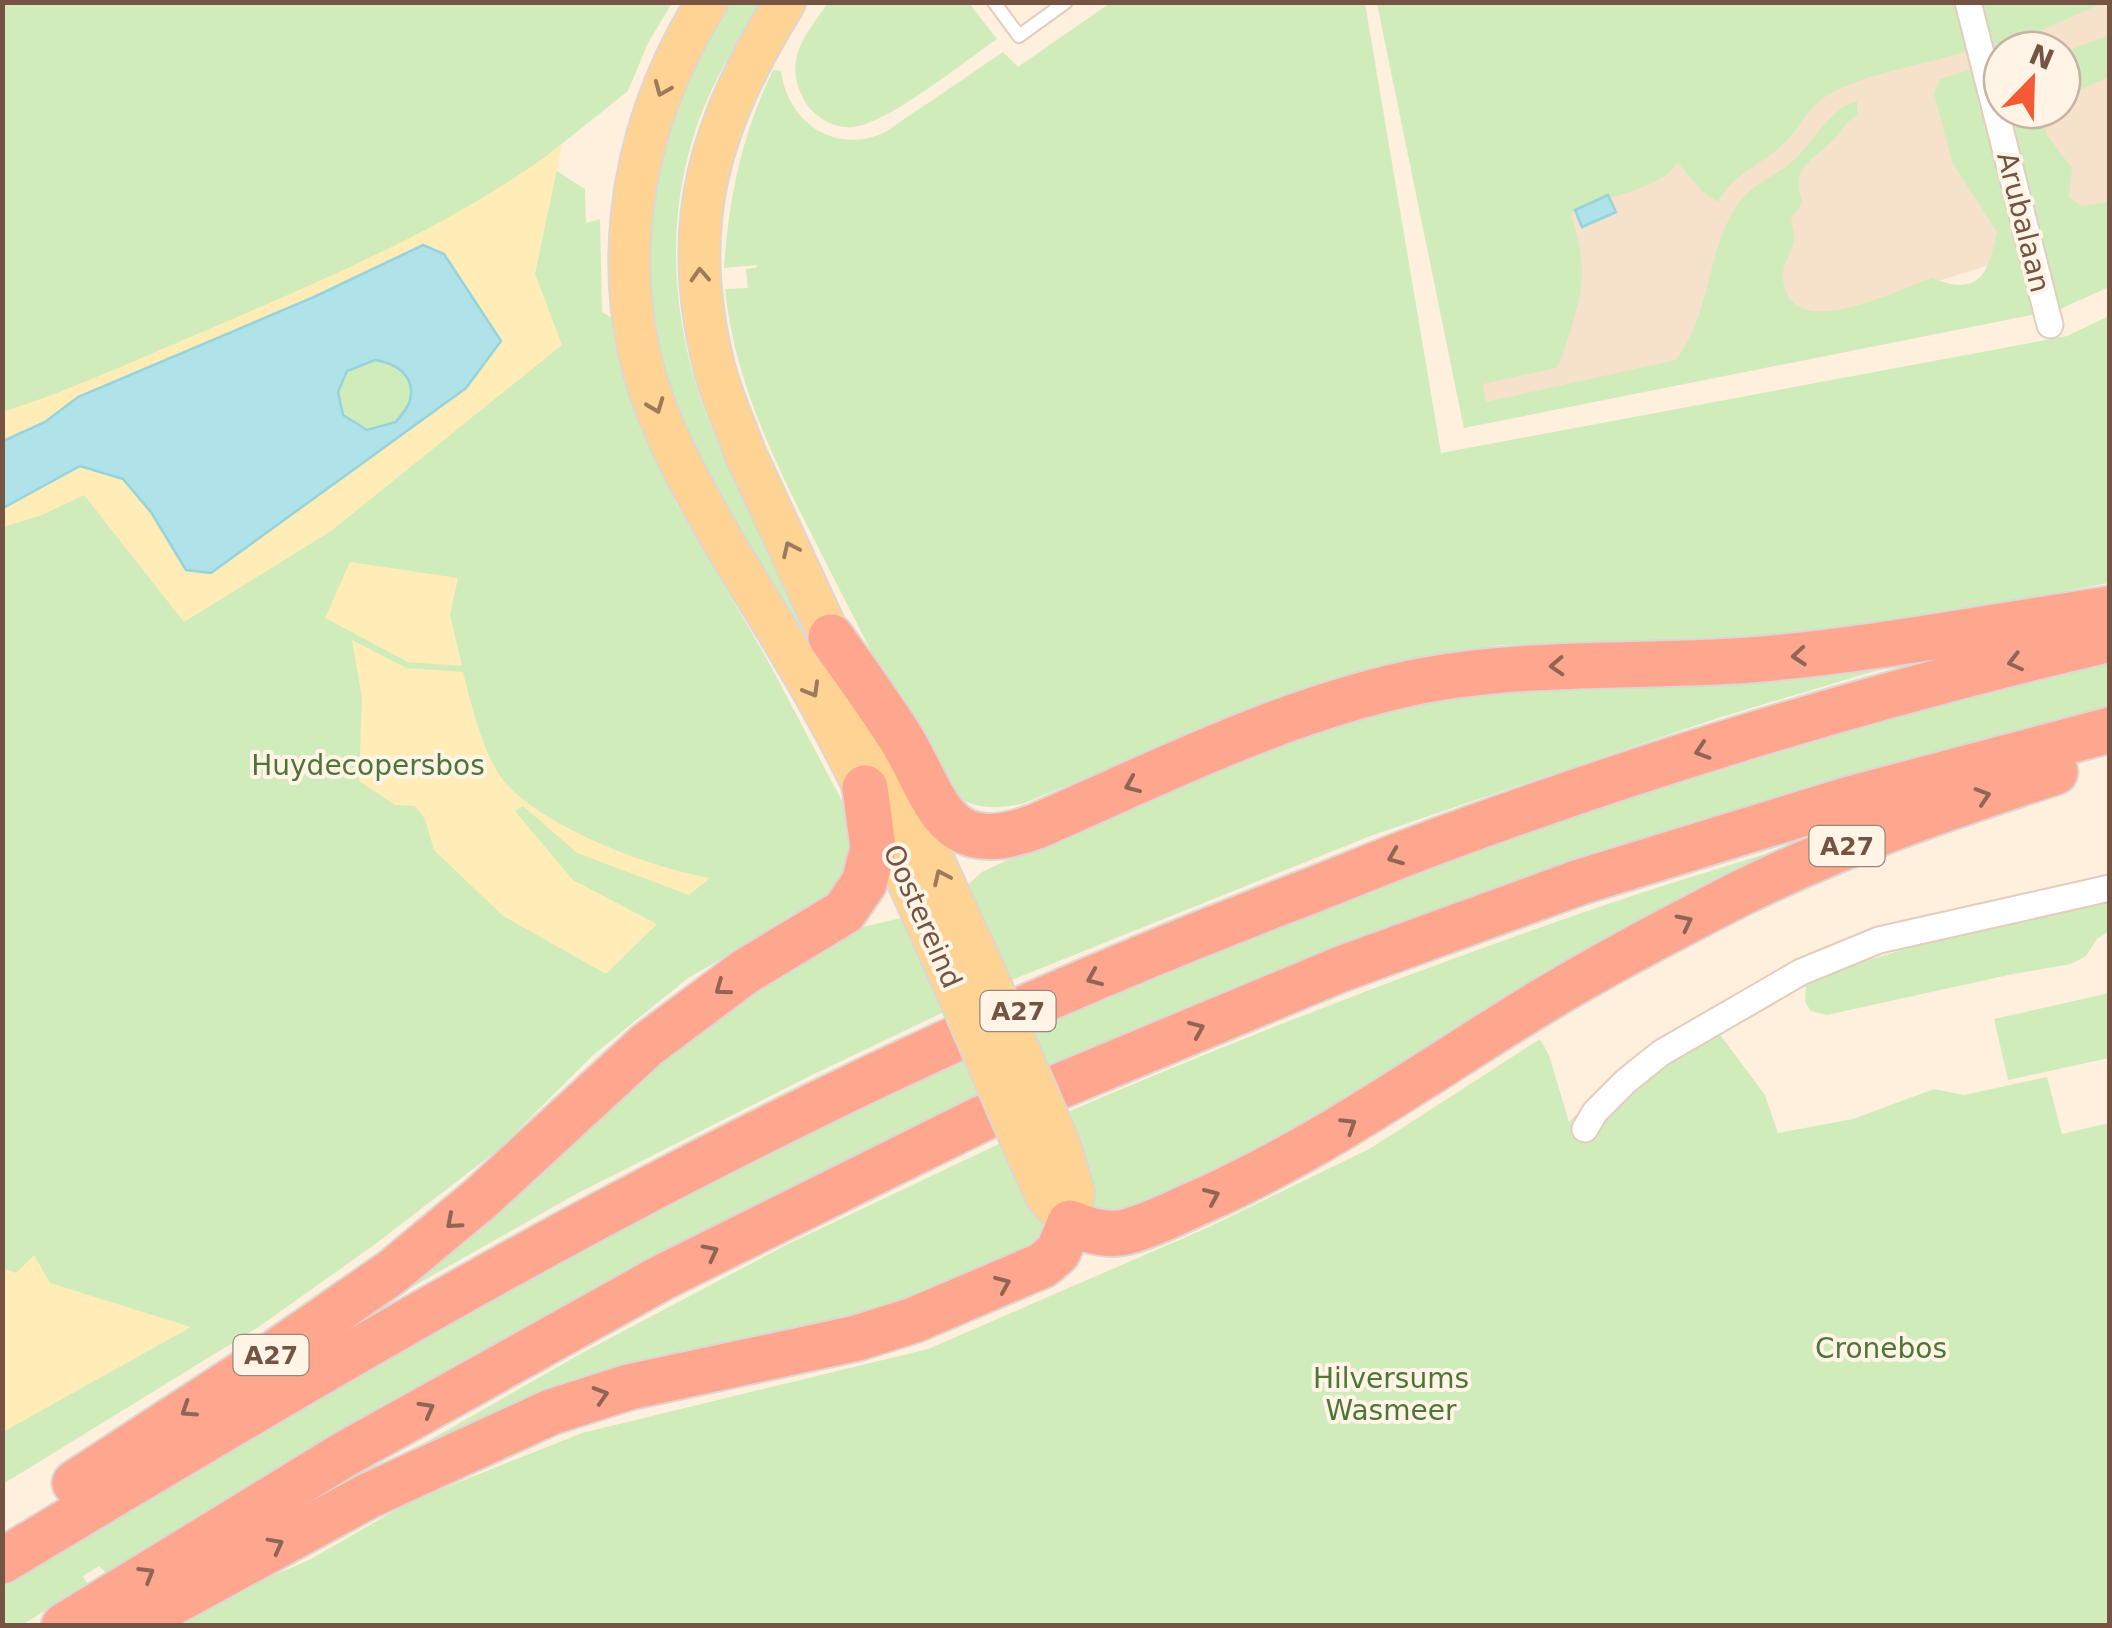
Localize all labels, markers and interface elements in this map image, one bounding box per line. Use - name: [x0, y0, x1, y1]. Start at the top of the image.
- north arrow: [1982, 30, 2082, 130]
- text: N: [2024, 38, 2059, 77]
- one-way arrow: [654, 79, 674, 97]
- street label: Arubalaan: [1990, 149, 2057, 296]
- one-way arrow: [690, 266, 711, 282]
- one-way arrow: [644, 396, 664, 413]
- one-way arrow: [783, 541, 803, 559]
- one-way arrow: [1790, 644, 1806, 666]
- one-way arrow: [2007, 650, 2024, 671]
- one-way arrow: [1548, 655, 1564, 676]
- one-way arrow: [800, 679, 820, 697]
- one-way arrow: [1695, 739, 1712, 760]
- park label: Huydecopersbos: [251, 749, 485, 782]
- one-way arrow: [1124, 773, 1142, 793]
- one-way arrow: [1974, 787, 1991, 807]
- road number: A27: [1810, 826, 1884, 866]
- street label: Oostereind: [876, 839, 969, 993]
- one-way arrow: [1387, 846, 1405, 866]
- one-way arrow: [933, 869, 953, 887]
- one-way arrow: [1674, 915, 1692, 934]
- one-way arrow: [1086, 966, 1104, 986]
- one-way arrow: [715, 976, 733, 994]
- road number: A27: [980, 991, 1056, 1031]
- one-way arrow: [1187, 1021, 1205, 1041]
- one-way arrow: [1338, 1118, 1356, 1137]
- one-way arrow: [1202, 1188, 1220, 1208]
- one-way arrow: [446, 1210, 464, 1228]
- one-way arrow: [701, 1245, 719, 1264]
- one-way arrow: [993, 1276, 1011, 1296]
- park label: Cronebos: [1815, 1332, 1947, 1365]
- road number: A27: [234, 1335, 308, 1375]
- park label: Hilversums Wasmeer: [1313, 1362, 1469, 1427]
- one-way arrow: [591, 1386, 608, 1407]
- one-way arrow: [181, 1397, 199, 1416]
- one-way arrow: [416, 1401, 434, 1421]
- one-way arrow: [266, 1538, 284, 1557]
- one-way arrow: [136, 1567, 154, 1586]

